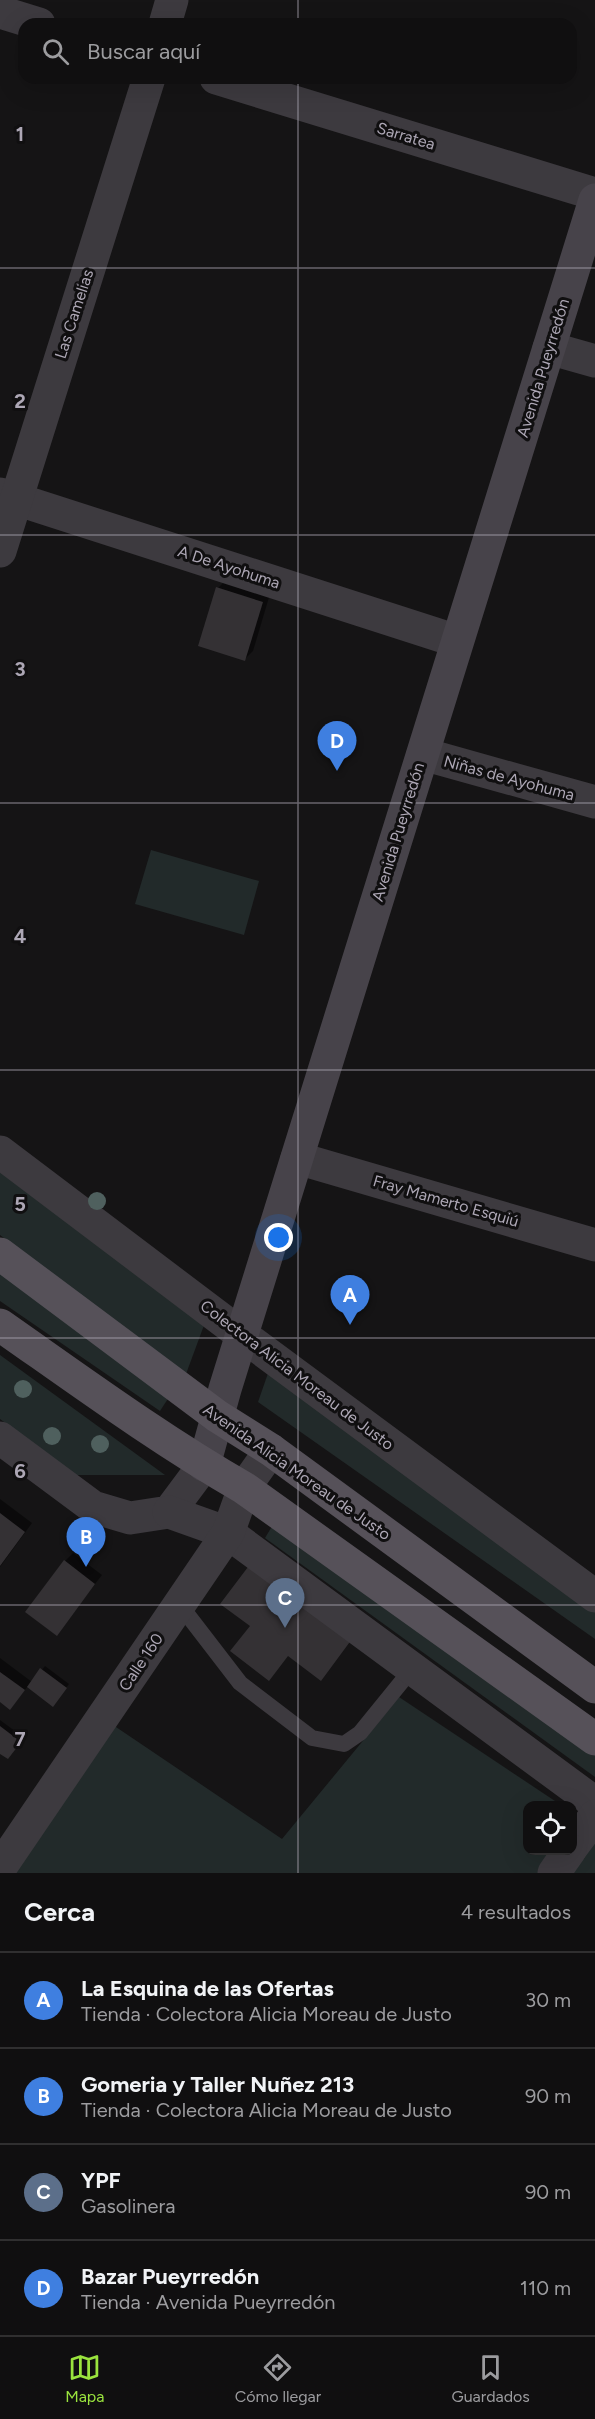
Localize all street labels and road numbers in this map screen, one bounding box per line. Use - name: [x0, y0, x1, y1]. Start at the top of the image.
- street label: Sarratea: [375, 118, 437, 154]
- street label: Las Camelias: [51, 267, 97, 361]
- street label: Avenida Pueyrredón: [513, 296, 573, 440]
- street label: A De Ayohuma: [176, 542, 282, 592]
- street label: Niñas de Ayohuma: [442, 751, 576, 805]
- street label: Avenida Pueyrredón: [368, 760, 428, 904]
- street label: Fray Mamerto Esquiú: [371, 1171, 521, 1231]
- street label: Colectora Alicia Moreau de Justo: [197, 1296, 397, 1454]
- street label: Avenida Alicia Moreau de Justo: [200, 1400, 394, 1544]
- street label: Calle 160: [115, 1630, 167, 1694]

